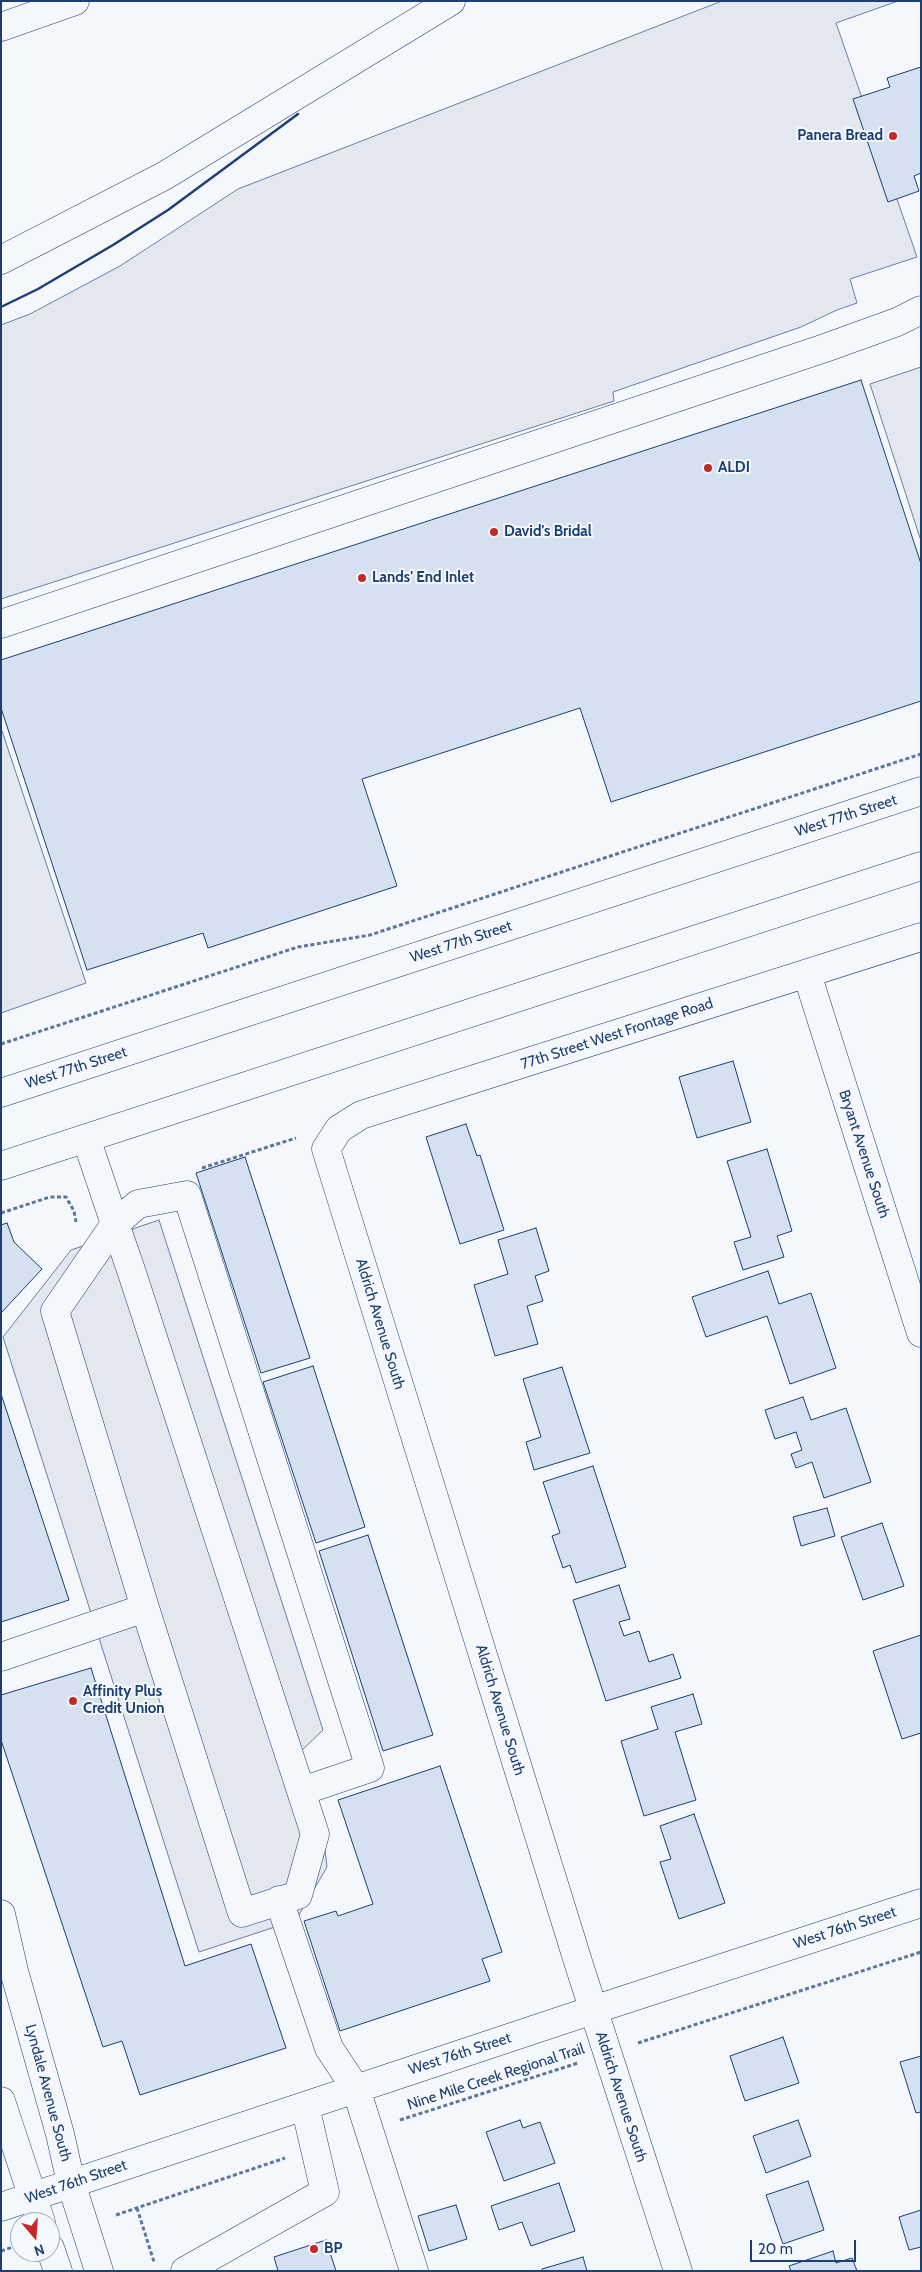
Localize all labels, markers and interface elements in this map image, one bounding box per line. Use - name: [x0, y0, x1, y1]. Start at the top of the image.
- place label: Panera Bread: [797, 127, 883, 145]
- marker: Panera Bread: [887, 130, 899, 142]
- place label: ALDI: [718, 459, 750, 477]
- marker: ALDI: [702, 462, 714, 474]
- place label: David's Bridal: [504, 523, 592, 541]
- marker: David's Bridal: [488, 526, 500, 538]
- place label: Lands' End Inlet: [372, 569, 474, 587]
- marker: Lands' End Inlet: [356, 572, 368, 584]
- street label: West 77th Street: [793, 791, 899, 841]
- street label: West 77th Street: [408, 917, 514, 967]
- street label: 77th Street West Frontage Road: [519, 994, 715, 1074]
- street label: West 77th Street: [23, 1043, 129, 1093]
- street label: Bryant Avenue South: [835, 1088, 893, 1220]
- street label: Aldrich Avenue South: [351, 1256, 409, 1392]
- street label: Aldrich Avenue South: [471, 1642, 529, 1778]
- place label: Affinity Plus Credit Union: [83, 1683, 165, 1718]
- marker: Affinity Plus Credit Union: [67, 1695, 79, 1707]
- street label: West 76th Street: [791, 1903, 899, 1953]
- street label: Lyndale Avenue South: [21, 2022, 75, 2164]
- street label: West 76th Street: [406, 2029, 514, 2079]
- street label: Aldrich Avenue South: [591, 2029, 651, 2165]
- street label: Nine Mile Creek Regional Trail: [405, 2040, 587, 2114]
- street label: West 76th Street: [23, 2156, 129, 2208]
- north arrow: [10, 2212, 60, 2262]
- scale bar: [752, 2230, 858, 2262]
- text: N: [32, 2240, 47, 2260]
- place label: BP: [324, 2240, 342, 2258]
- text: 20 m: [758, 2240, 793, 2258]
- marker: BP: [308, 2243, 320, 2255]

